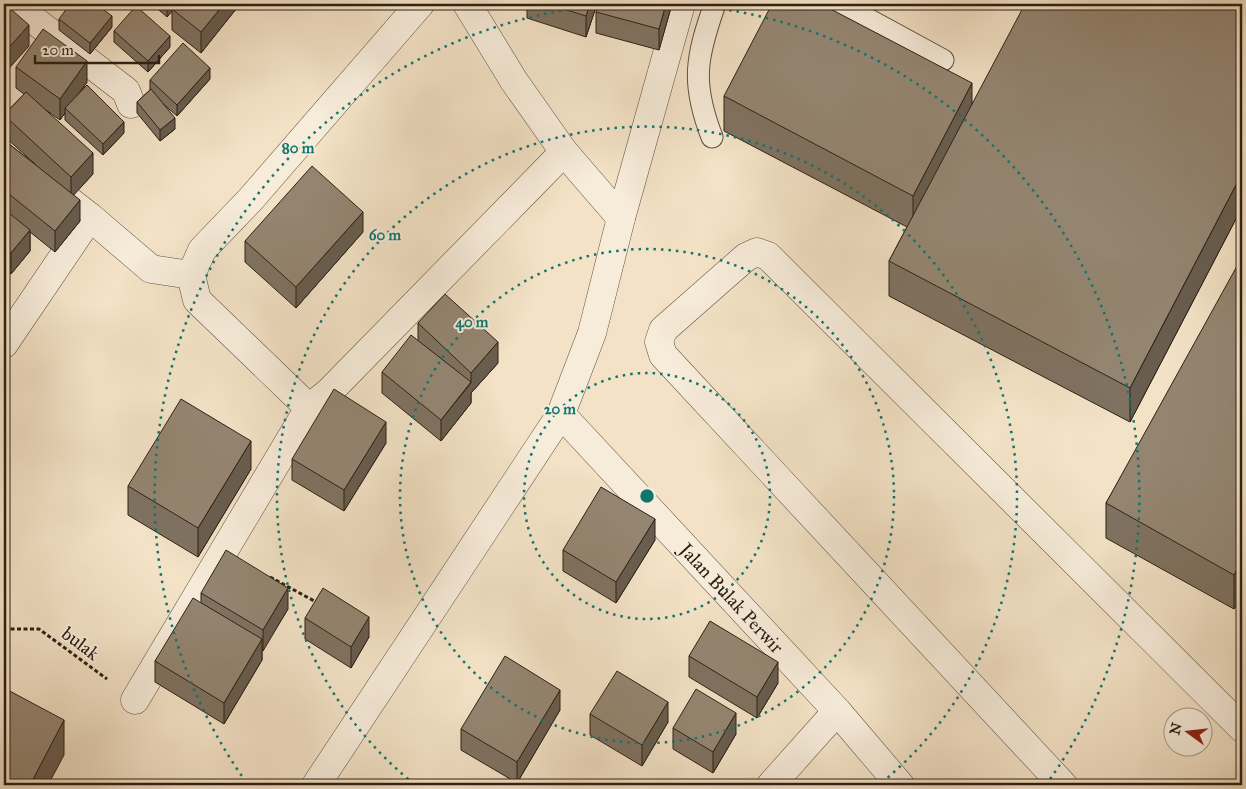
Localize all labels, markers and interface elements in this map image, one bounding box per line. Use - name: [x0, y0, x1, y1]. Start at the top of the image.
- scale bar: [35, 32, 159, 64]
- text: 20 m: [42, 41, 74, 59]
- text: 80 m: [282, 139, 315, 157]
- text: 60 m: [369, 226, 402, 244]
- text: 40 m: [456, 313, 489, 332]
- text: 20 m: [544, 400, 576, 418]
- centre of rings: [638, 487, 656, 505]
- street label: Jalan Bulak Perwir: [673, 537, 789, 659]
- street label: bulak: [57, 622, 104, 665]
- north arrow: [1164, 706, 1214, 756]
- text: N: [1166, 721, 1186, 737]

